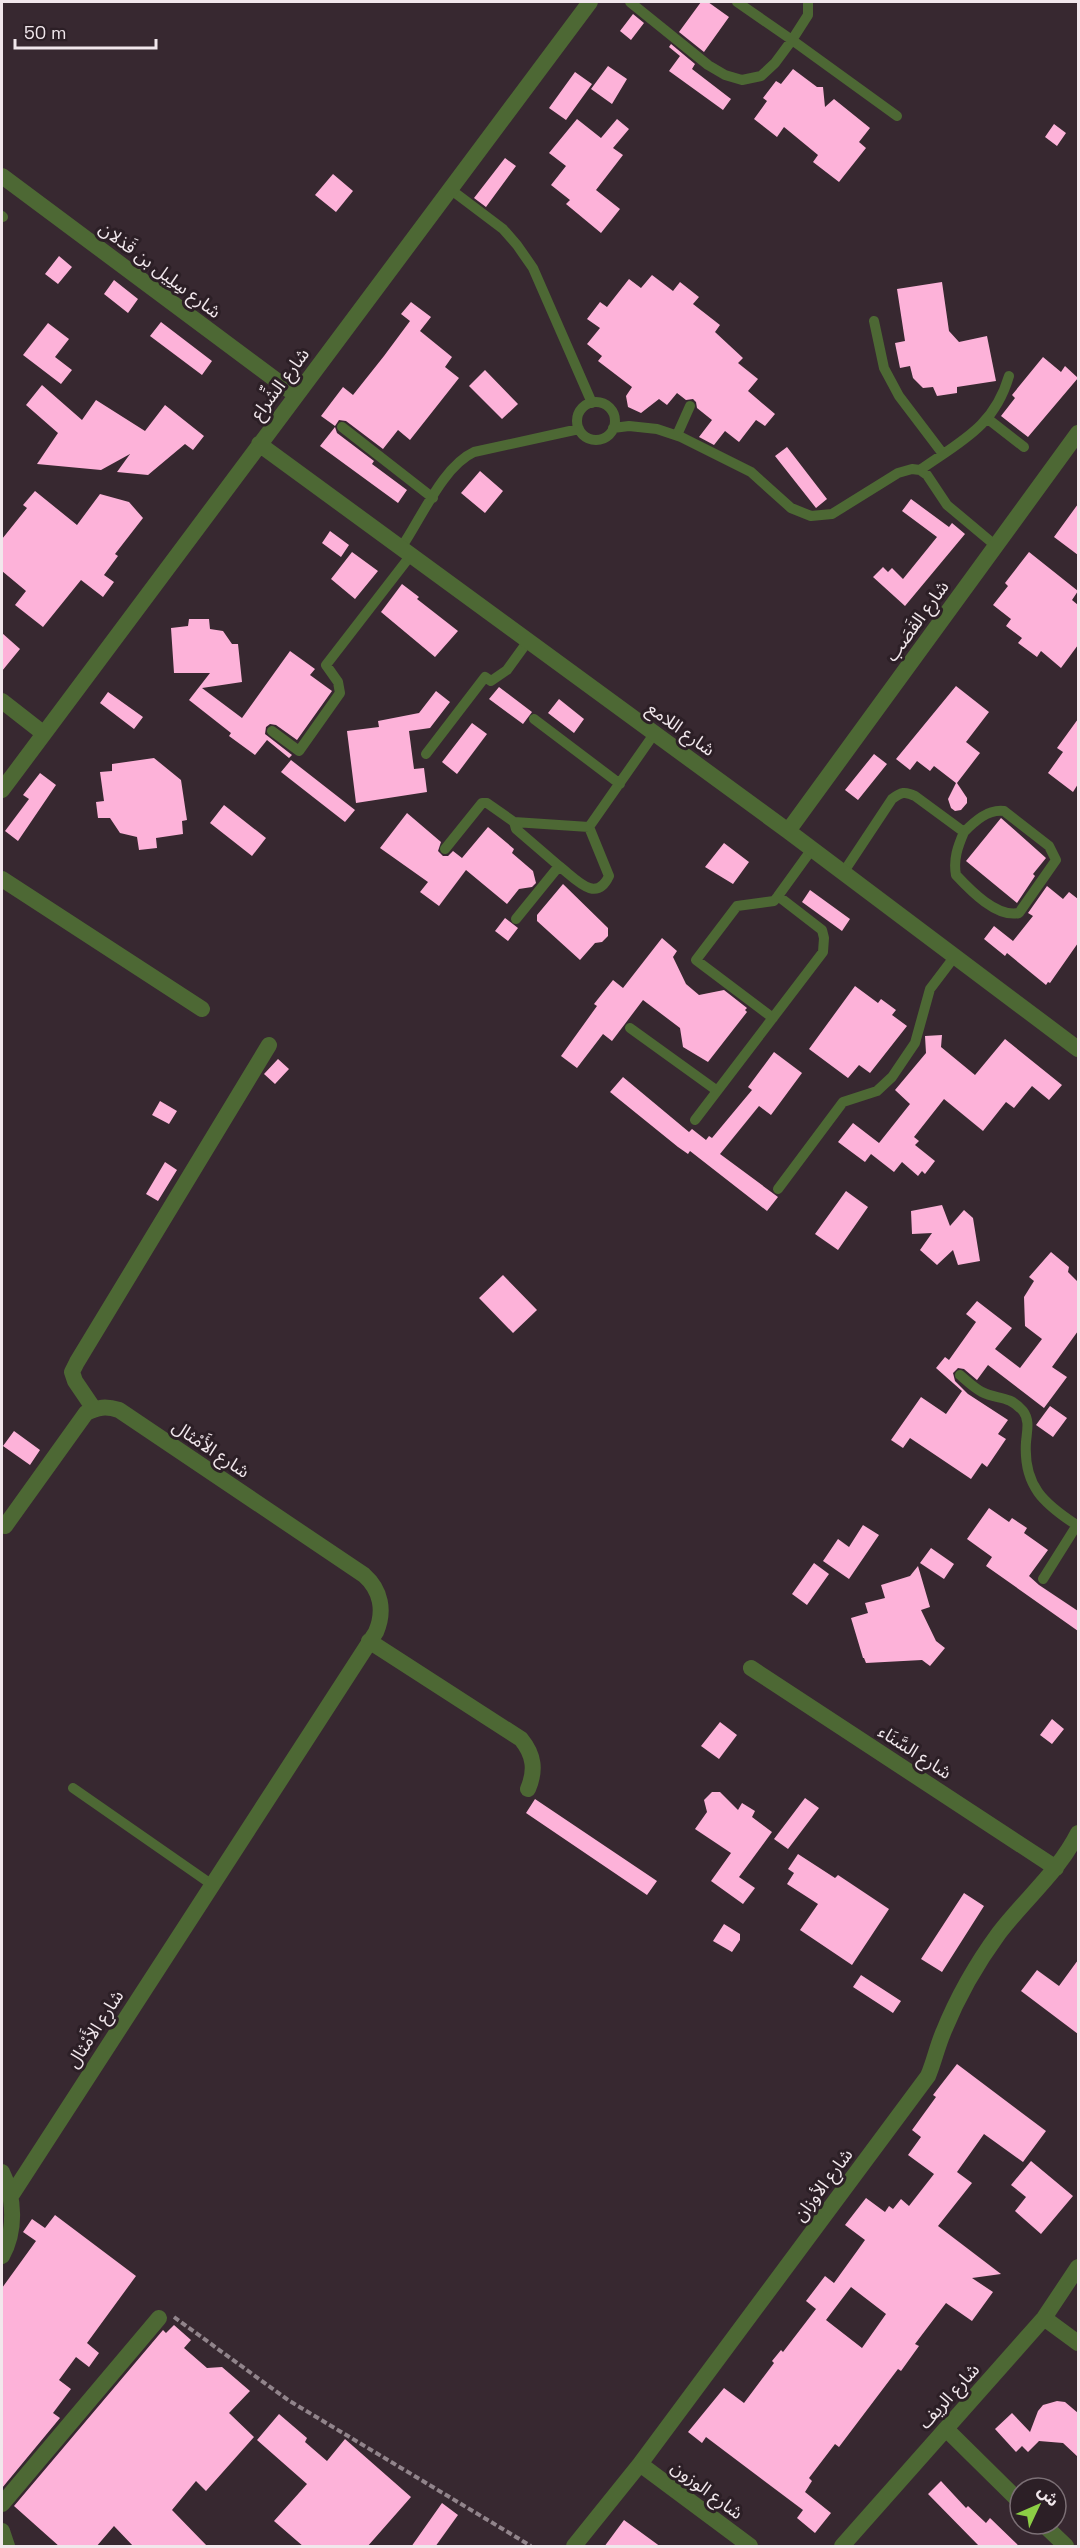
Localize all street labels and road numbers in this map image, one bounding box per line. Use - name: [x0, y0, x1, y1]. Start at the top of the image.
- street label: شارع سِلِيل بن قَذلان: [93, 216, 226, 325]
- street label: شارع الشِّراع: [242, 341, 316, 426]
- street label: شارع القَصَب: [880, 576, 956, 667]
- street label: شارع اللامع: [641, 696, 720, 763]
- street label: شارع الأَمْثال: [167, 1413, 255, 1485]
- street label: شارع السَّنَاء: [873, 1719, 956, 1786]
- street label: شارع الأَمْثال: [60, 1985, 131, 2074]
- street label: شارع الأوزان: [788, 2144, 860, 2227]
- street label: شارع الريف: [913, 2358, 986, 2435]
- street label: شارع الوزون: [665, 2455, 748, 2527]

